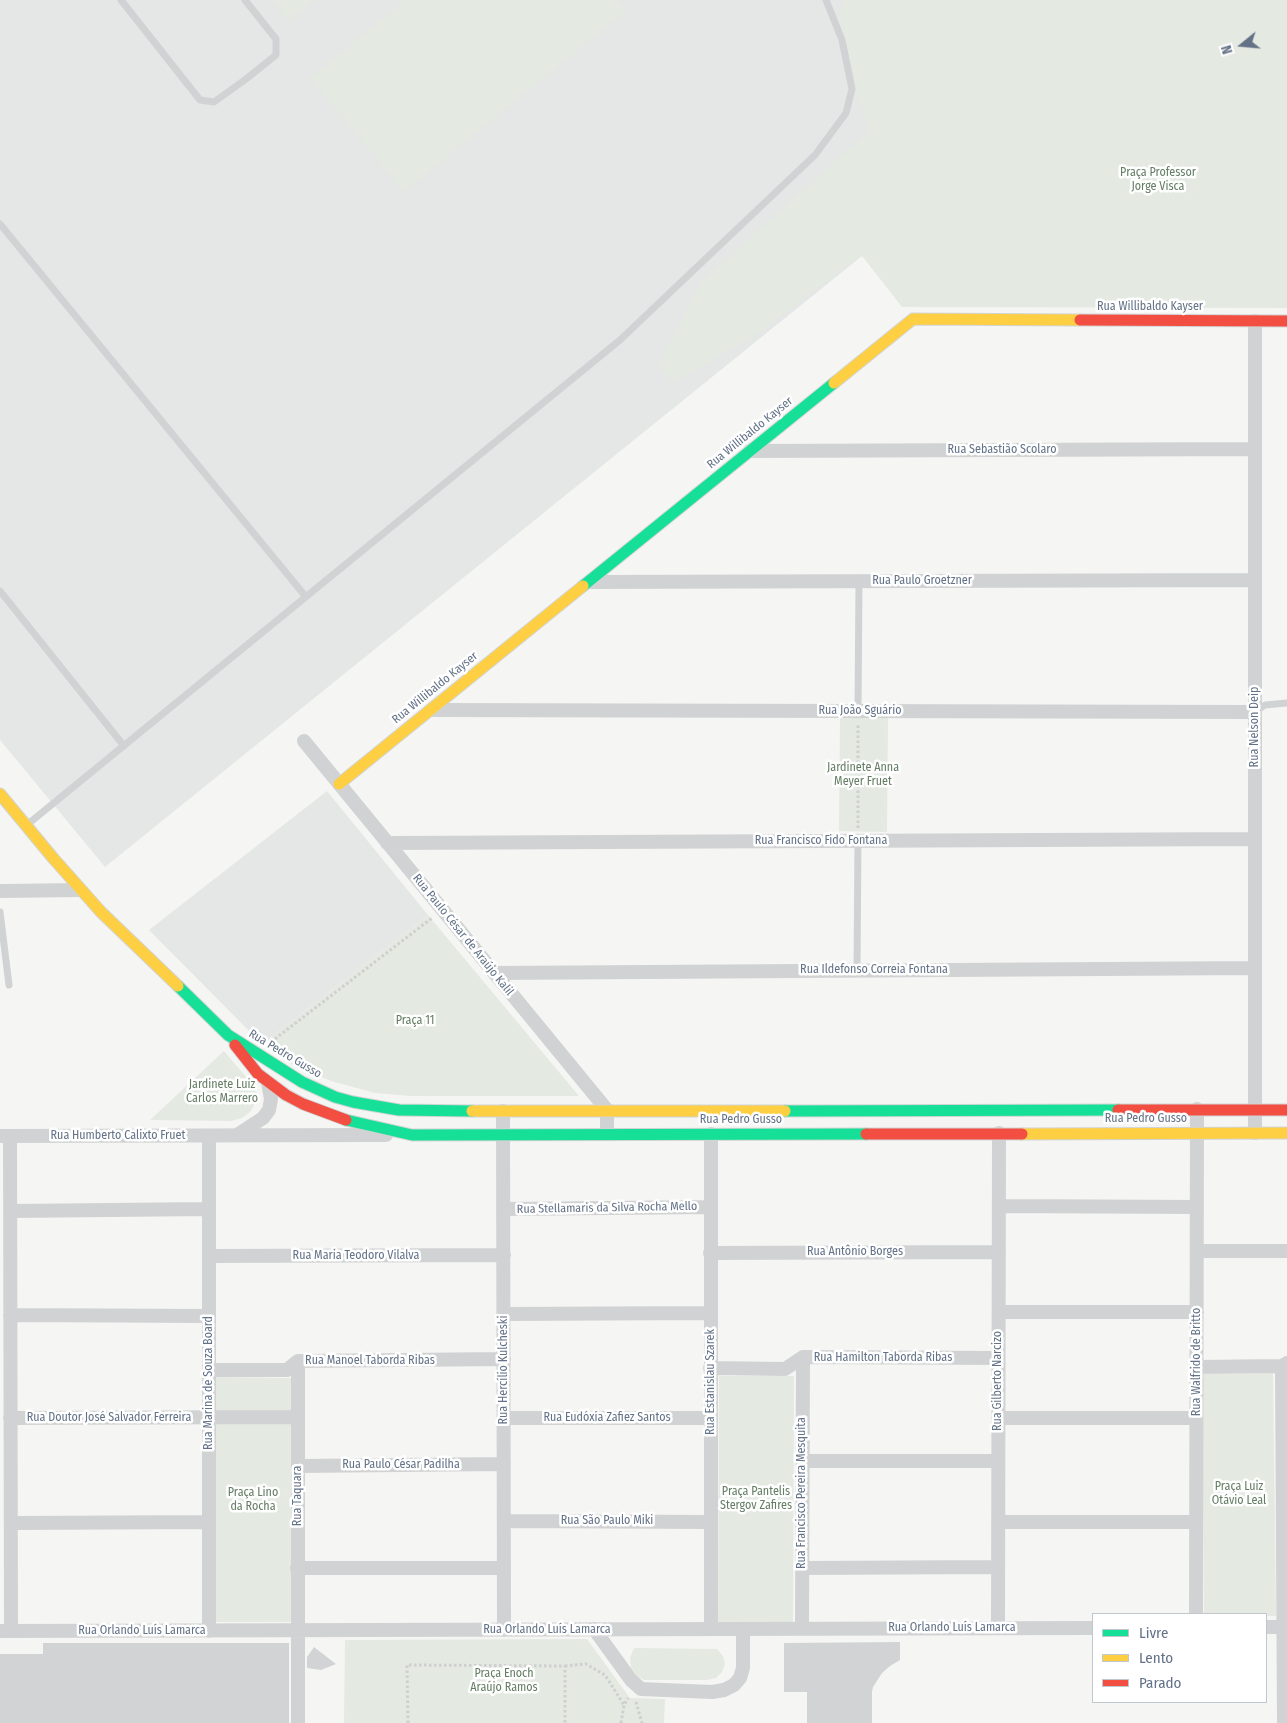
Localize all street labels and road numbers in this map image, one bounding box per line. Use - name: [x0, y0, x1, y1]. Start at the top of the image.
- street label: Rua Willibaldo Kayser: [1097, 300, 1203, 314]
- street label: Rua Willibaldo Kayser: [704, 394, 796, 472]
- street label: Rua Sebastião Scolaro: [948, 443, 1056, 457]
- street label: Rua Paulo Groetzner: [872, 574, 972, 588]
- street label: Rua Willibaldo Kayser: [389, 649, 481, 727]
- street label: Rua Nelson Deip: [1248, 687, 1262, 767]
- street label: Rua João Sguário: [818, 704, 902, 718]
- street label: Rua Francisco Fido Fontana: [755, 834, 887, 848]
- street label: Rua Paulo César de Araújo Kalil: [409, 871, 517, 999]
- street label: Rua Ildefonso Correia Fontana: [800, 963, 948, 977]
- street label: Rua Pedro Gusso: [246, 1027, 324, 1081]
- street label: Rua Pedro Gusso: [1105, 1112, 1187, 1126]
- street label: Rua Pedro Gusso: [700, 1113, 782, 1127]
- street label: Rua Humberto Calixto Fruet: [51, 1129, 185, 1143]
- street label: Rua Stellamaris da Silva Rocha Mello: [517, 1199, 697, 1217]
- street label: Rua Antônio Borges: [807, 1245, 903, 1259]
- street label: Rua Maria Teodoro Vilalva: [293, 1249, 419, 1263]
- street label: Rua Walfrido de Britto: [1190, 1308, 1204, 1416]
- street label: Rua Marina de Souza Board: [202, 1316, 216, 1450]
- street label: Rua Hercílio Kulcheski: [497, 1316, 511, 1424]
- street label: Rua Estanislau Szarek: [704, 1329, 718, 1435]
- street label: Rua Gilberto Narcizo: [991, 1331, 1005, 1431]
- street label: Rua Hamilton Taborda Ribas: [814, 1351, 952, 1365]
- street label: Rua Manoel Taborda Ribas: [305, 1354, 435, 1368]
- street label: Rua Doutor José Salvador Ferreira: [27, 1411, 191, 1425]
- street label: Rua Eudóxia Zafiez Santos: [543, 1411, 671, 1425]
- street label: Rua Francisco Pereira Mesquita: [795, 1417, 809, 1569]
- street label: Rua Paulo César Padilha: [342, 1458, 460, 1472]
- street label: Rua Taquara: [291, 1466, 305, 1526]
- street label: Rua São Paulo Miki: [561, 1514, 653, 1528]
- street label: Rua Orlando Luís Lamarca: [888, 1621, 1016, 1635]
- street label: Rua Orlando Luís Lamarca: [483, 1623, 611, 1637]
- street label: Rua Orlando Luís Lamarca: [78, 1624, 206, 1638]

